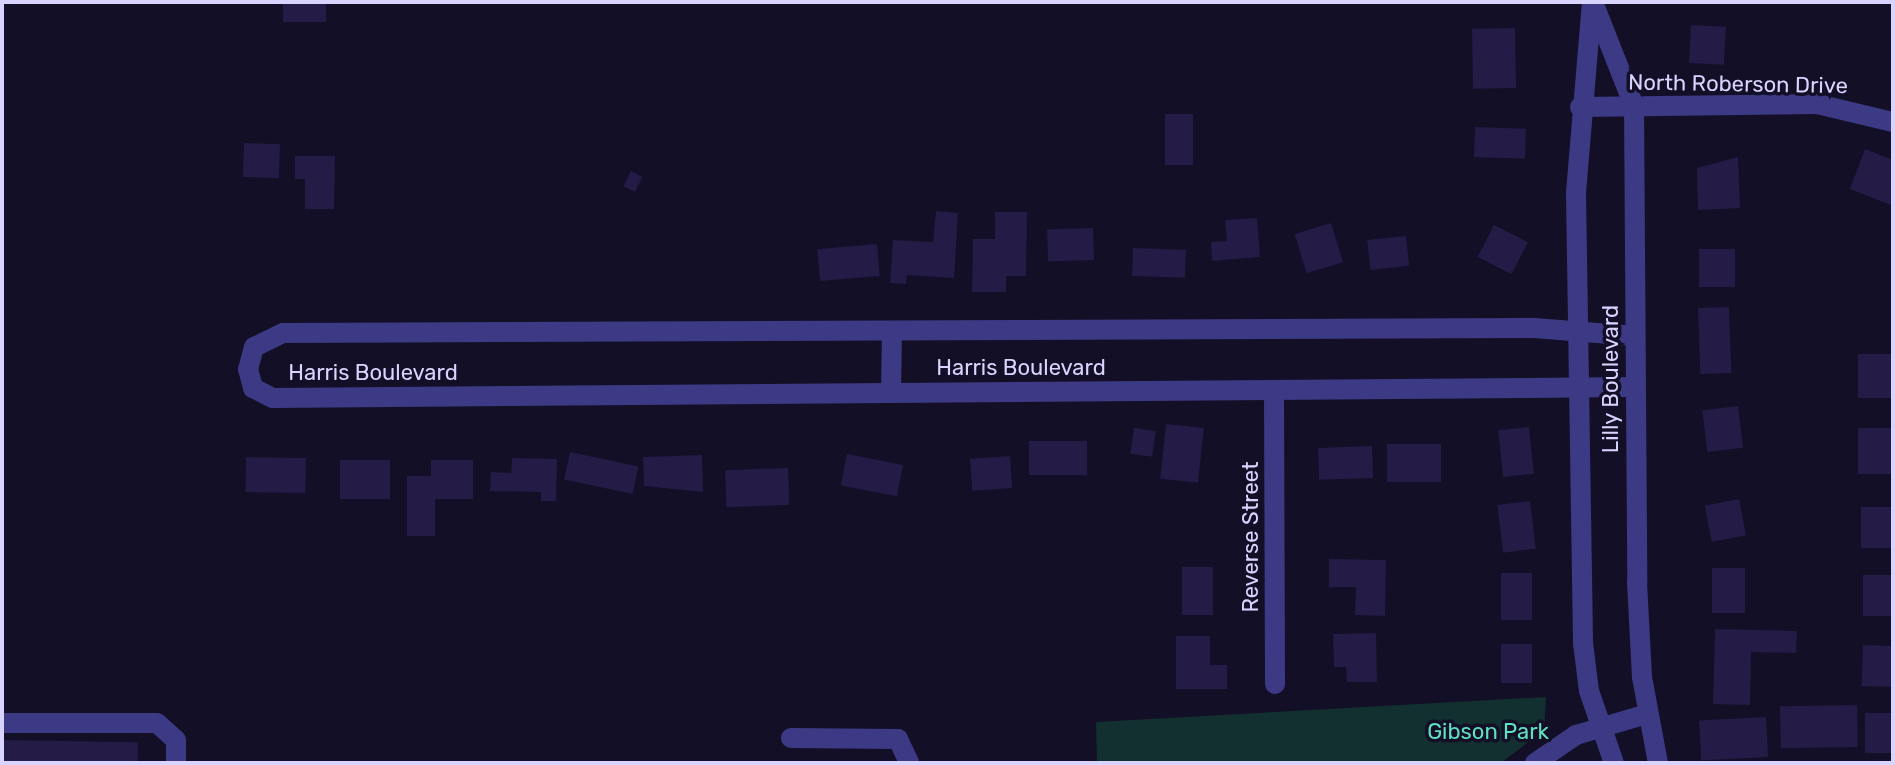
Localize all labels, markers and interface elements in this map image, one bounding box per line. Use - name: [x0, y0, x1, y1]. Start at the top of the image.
- street label: North Roberson Drive: [1628, 69, 1848, 99]
- street label: Lilly Boulevard: [1598, 305, 1624, 453]
- street label: Harris Boulevard: [936, 355, 1106, 381]
- street label: Harris Boulevard: [288, 360, 458, 386]
- street label: Reverse Street: [1238, 461, 1264, 613]
- park label: Gibson Park: [1427, 719, 1549, 745]

